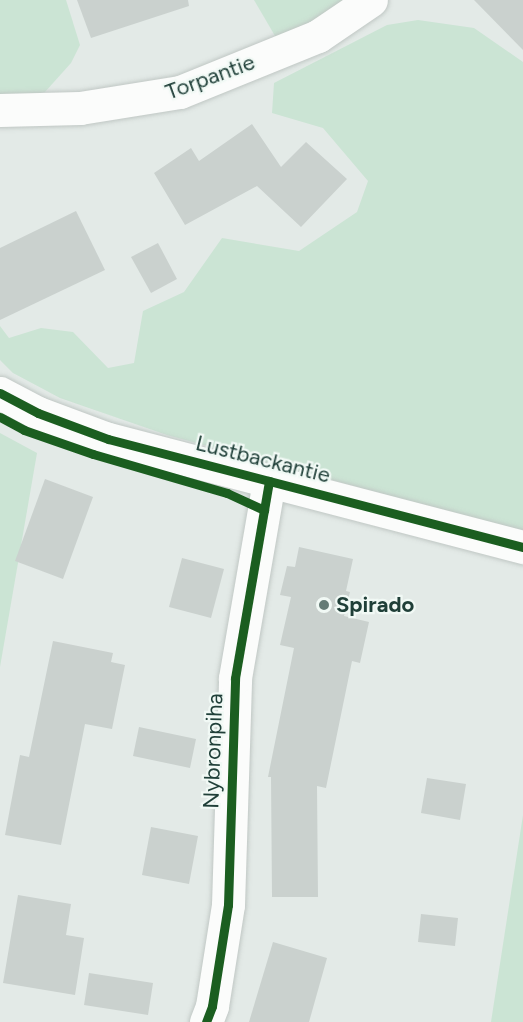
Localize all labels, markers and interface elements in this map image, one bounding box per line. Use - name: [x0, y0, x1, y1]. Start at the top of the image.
- street label: Torpantie: [162, 49, 258, 105]
- street label: Lustbackantie: [193, 430, 333, 488]
- place label: Spirado: [336, 592, 414, 618]
- marker: Spirado: [317, 598, 331, 612]
- street label: Nybronpiha: [198, 693, 228, 809]

